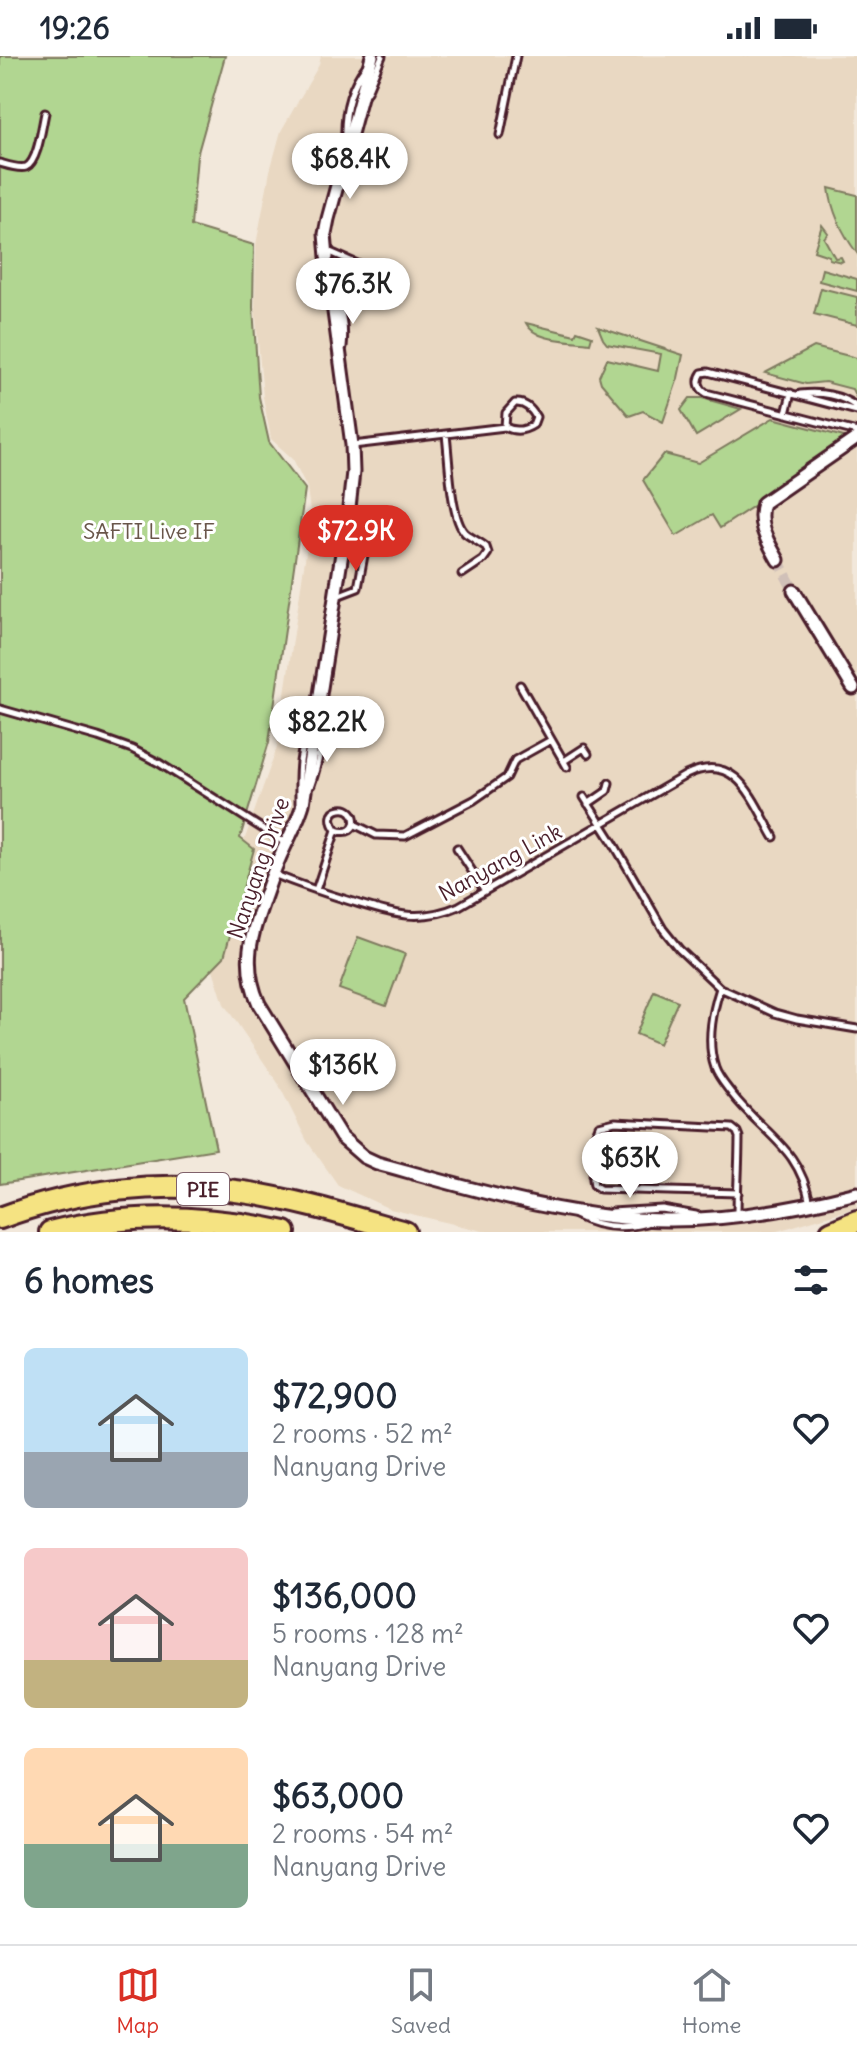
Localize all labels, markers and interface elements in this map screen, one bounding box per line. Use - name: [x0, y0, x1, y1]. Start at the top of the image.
- text: 19:26: [40, 9, 110, 47]
- pin: $68.4K: [285, 133, 415, 201]
- text: $68.4K: [310, 142, 390, 175]
- pin: $76.3K: [288, 258, 418, 326]
- text: $76.3K: [314, 267, 392, 300]
- pin: $72.9K: [291, 505, 421, 573]
- text: $72.9K: [317, 514, 395, 547]
- park label: SAFTI Live IF: [83, 517, 215, 545]
- pin: $82.2K: [262, 696, 392, 764]
- text: $82.2K: [287, 705, 367, 738]
- street label: Nanyang Drive: [221, 794, 295, 942]
- street label: Nanyang Link: [434, 817, 566, 907]
- pin: $136K: [287, 1039, 399, 1107]
- text: $136K: [308, 1048, 378, 1081]
- pin: $63K: [583, 1132, 677, 1200]
- text: $63K: [600, 1141, 660, 1174]
- road number: PIE: [177, 1173, 229, 1205]
- icon: filters: [789, 1258, 833, 1302]
- text: 6 homes: [24, 1259, 154, 1302]
- text: $72,900: [272, 1374, 398, 1417]
- icon: home: [88, 1380, 184, 1476]
- icon: heart: [789, 1406, 833, 1450]
- text: 2 rooms · 52 m²: [272, 1417, 453, 1450]
- text: Nanyang Drive: [272, 1450, 446, 1483]
- text: $136,000: [272, 1574, 417, 1617]
- icon: home: [88, 1580, 184, 1676]
- icon: heart: [789, 1606, 833, 1650]
- text: 5 rooms · 128 m²: [272, 1617, 464, 1650]
- text: Nanyang Drive: [272, 1650, 446, 1683]
- text: $63,000: [272, 1774, 404, 1817]
- icon: home: [88, 1780, 184, 1876]
- icon: heart: [789, 1806, 833, 1850]
- text: 2 rooms · 54 m²: [272, 1817, 454, 1850]
- text: Nanyang Drive: [272, 1850, 446, 1883]
- tab: Map: [116, 1963, 160, 2039]
- tab: Saved: [391, 1963, 451, 2039]
- tab: Home: [682, 1963, 741, 2039]

